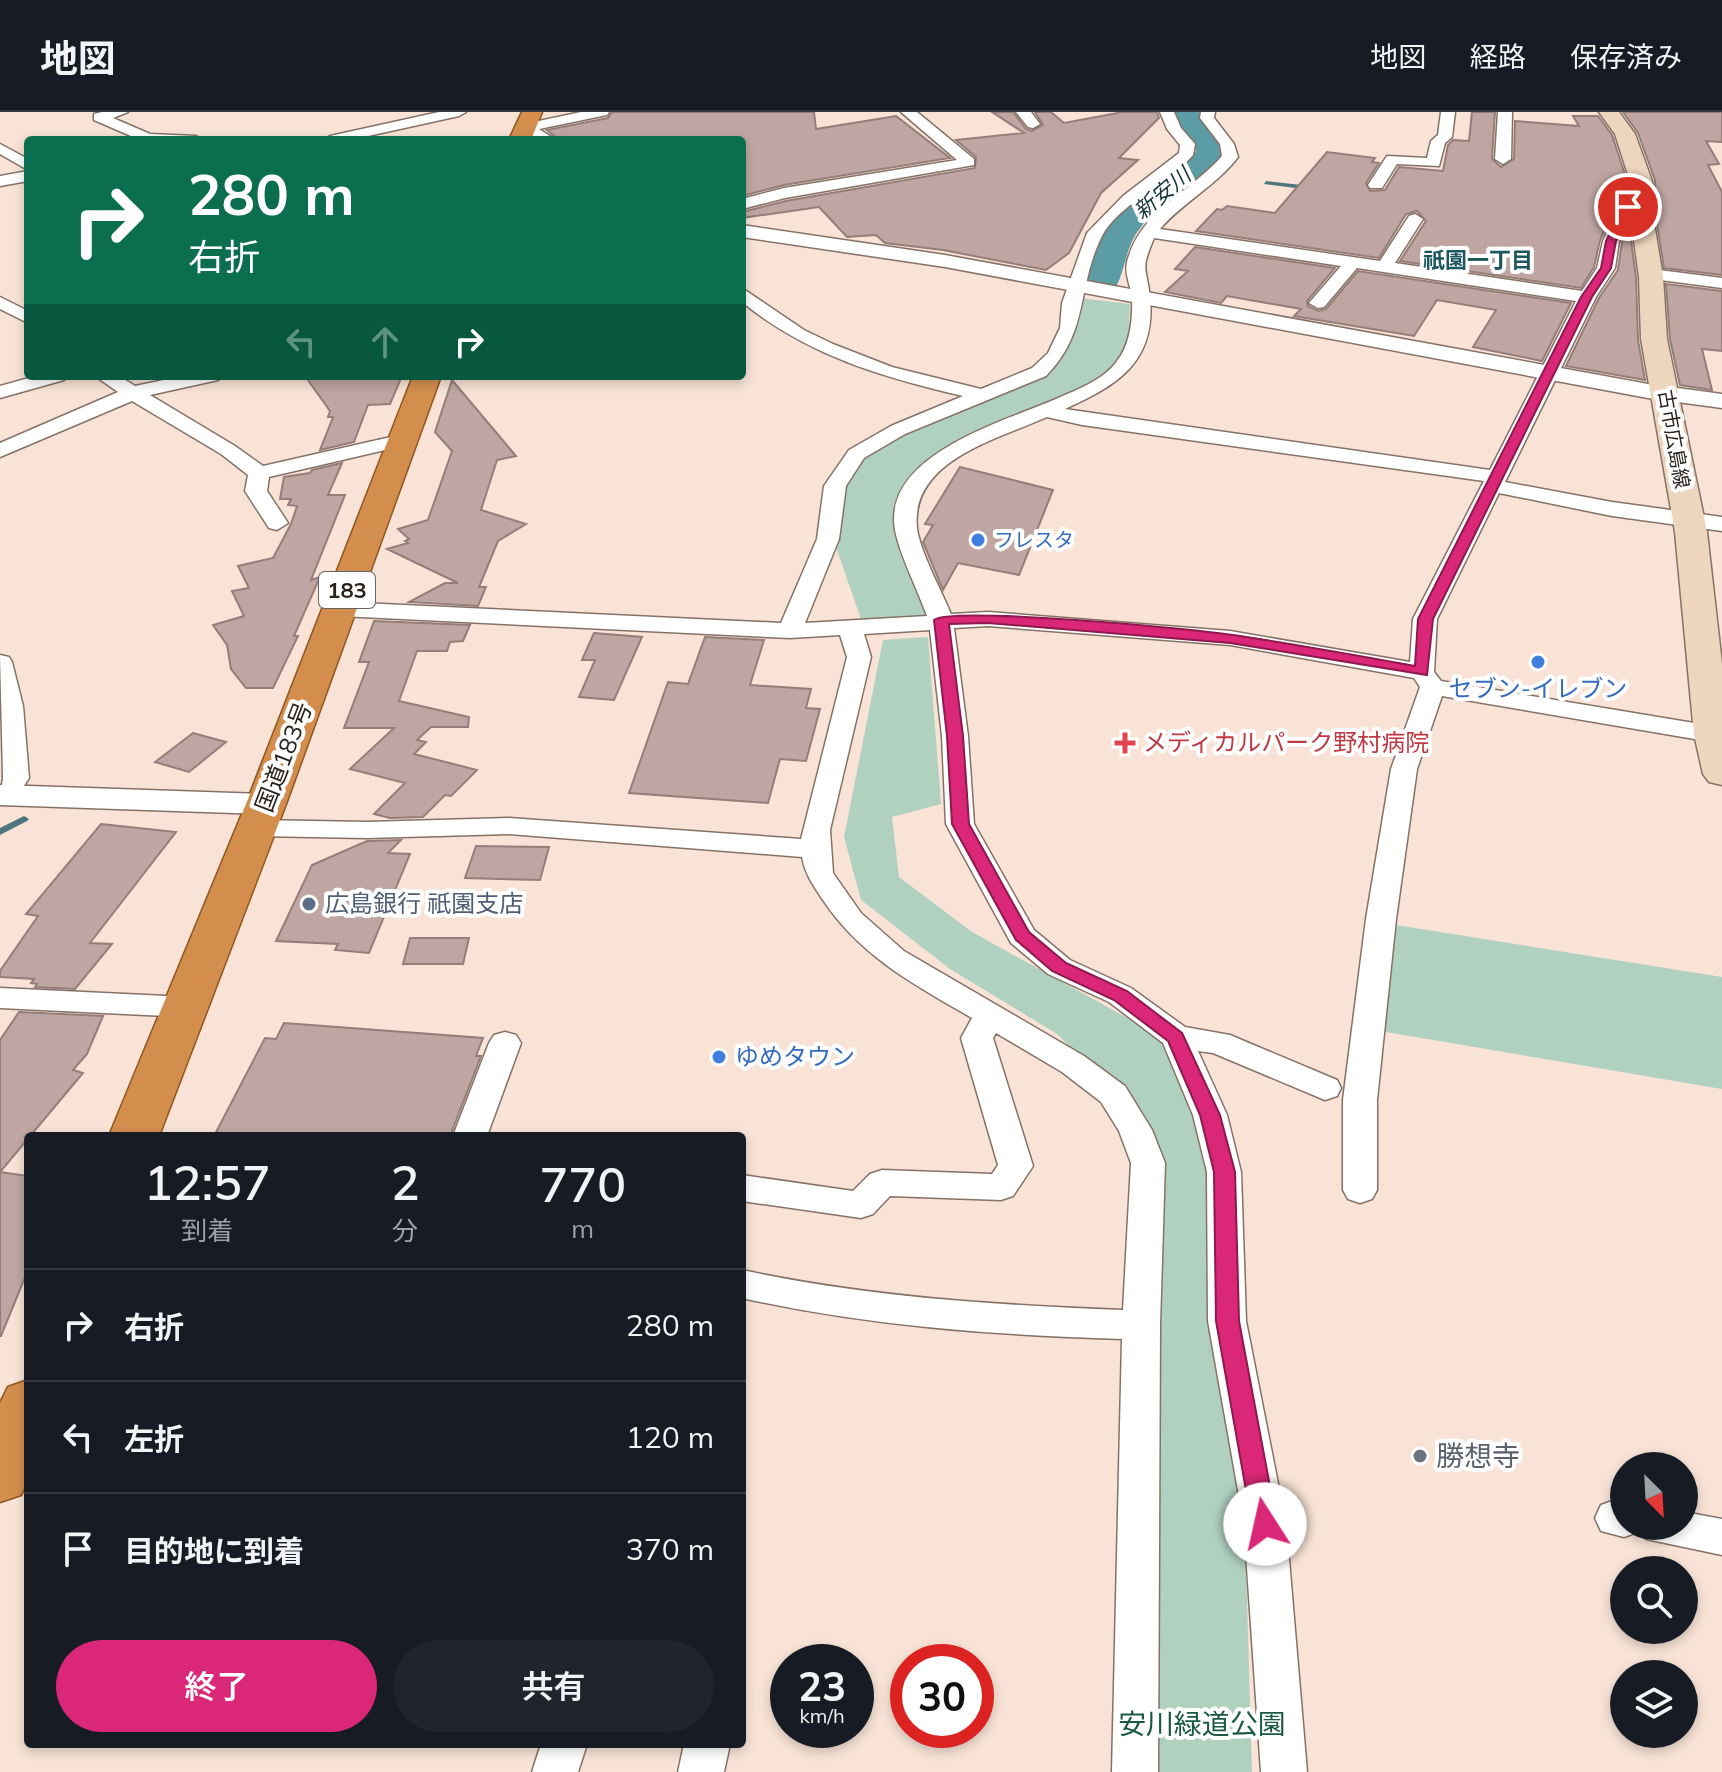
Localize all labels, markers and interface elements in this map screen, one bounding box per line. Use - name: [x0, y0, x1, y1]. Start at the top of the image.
- text: 地図: [40, 34, 116, 82]
- text: 地図: [1370, 39, 1426, 74]
- text: 経路: [1470, 39, 1526, 74]
- text: 保存済み: [1570, 39, 1682, 74]
- text: 280 m: [188, 159, 355, 229]
- water label: 新安川: [1128, 160, 1198, 225]
- icon: right: [56, 168, 160, 272]
- pin: [1594, 173, 1662, 241]
- icon: arrive: [1606, 185, 1650, 229]
- text: 右折: [188, 234, 260, 279]
- district label: 祇園一丁目: [1423, 246, 1533, 274]
- icon: left: [279, 320, 323, 364]
- icon: ahead: [363, 320, 407, 364]
- icon: right: [447, 320, 491, 364]
- street label: 古市広島線: [1653, 388, 1695, 490]
- place label: フレスタ: [994, 527, 1074, 552]
- marker: フレスタ: [969, 531, 987, 549]
- road number: 183: [319, 572, 375, 608]
- marker: セブン-イレブン: [1529, 653, 1547, 671]
- place label: セブン-イレブン: [1449, 673, 1627, 703]
- street label: 国道183号: [248, 697, 318, 816]
- place label: メディカルパーク野村病院: [1143, 727, 1429, 757]
- marker: メディカルパーク野村病院: [1114, 732, 1136, 754]
- place label: 広島銀行 祇園支店: [325, 888, 523, 918]
- marker: 広島銀行 祇園支店: [300, 895, 318, 913]
- place label: ゆめタウン: [735, 1041, 855, 1071]
- marker: ゆめタウン: [710, 1048, 728, 1066]
- text: 12:57: [144, 1152, 271, 1212]
- text: 2: [391, 1152, 419, 1212]
- text: 770: [540, 1154, 626, 1214]
- text: m: [571, 1212, 594, 1245]
- text: 到着: [181, 1214, 233, 1247]
- text: 分: [392, 1214, 418, 1247]
- icon: right: [56, 1303, 100, 1347]
- text: 280 m: [626, 1306, 714, 1344]
- text: 右折: [124, 1308, 184, 1346]
- icon: left: [56, 1415, 100, 1459]
- text: 120 m: [626, 1418, 714, 1456]
- text: 左折: [124, 1420, 184, 1458]
- place label: 勝想寺: [1436, 1438, 1520, 1473]
- marker: 勝想寺: [1411, 1447, 1429, 1465]
- north arrow: [1610, 1452, 1698, 1540]
- map controls: [1610, 1452, 1698, 1748]
- position arrow: [1223, 1482, 1307, 1566]
- icon: arrive: [56, 1527, 100, 1571]
- text: 370 m: [626, 1530, 714, 1568]
- text: 目的地に到着: [124, 1532, 304, 1570]
- button: search: [1610, 1556, 1698, 1644]
- button: 終了: [56, 1640, 377, 1732]
- button: 共有: [393, 1640, 714, 1732]
- speed limit sign: 30: [890, 1644, 994, 1748]
- button: layers: [1610, 1660, 1698, 1748]
- text: 23: [798, 1661, 846, 1711]
- text: km/h: [799, 1703, 845, 1728]
- park label: 安川緑道公園: [1118, 1706, 1286, 1741]

